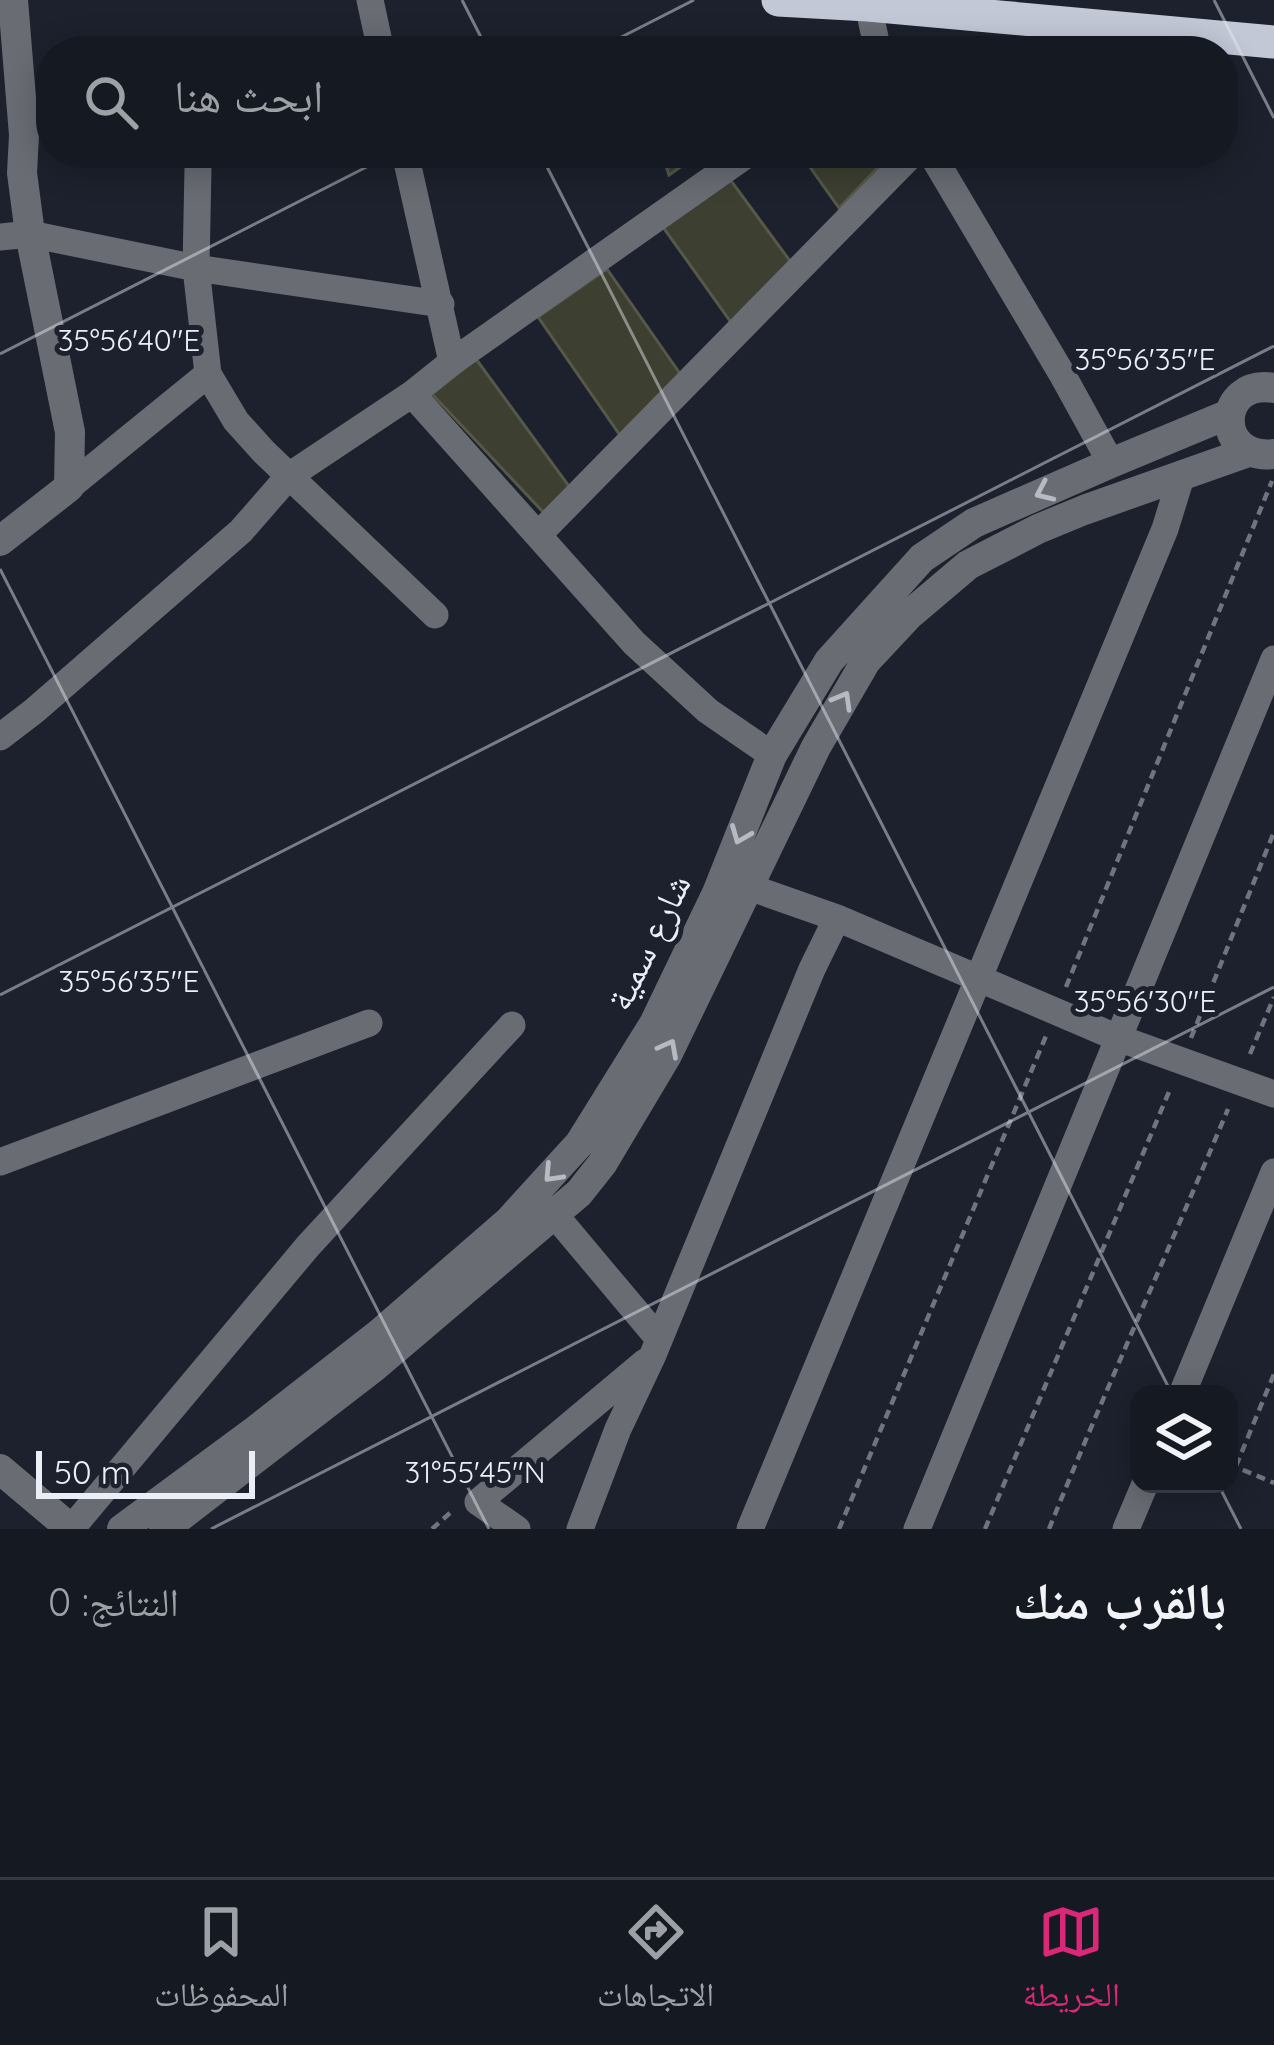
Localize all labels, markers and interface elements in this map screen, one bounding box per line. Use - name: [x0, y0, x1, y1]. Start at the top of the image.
- search box: [36, 36, 1238, 168]
- text: ابحث هنا: [174, 67, 324, 123]
- icon: search: [78, 69, 144, 135]
- text: 35°56'40"E: [58, 321, 200, 359]
- text: 35°56'35"E: [1075, 340, 1215, 378]
- one-way arrow: [1035, 478, 1056, 502]
- one-way arrow: [829, 691, 852, 712]
- one-way arrow: [730, 824, 754, 845]
- street label: شارع سمية: [595, 866, 701, 1018]
- text: 35°56'35"E: [59, 962, 199, 1000]
- text: 35°56'30"E: [1074, 982, 1216, 1020]
- one-way arrow: [655, 1039, 678, 1061]
- one-way arrow: [544, 1161, 566, 1182]
- map controls: [1130, 1385, 1238, 1493]
- button: layers: [1130, 1385, 1238, 1493]
- scale bar: [36, 1445, 255, 1498]
- text: 50 m: [54, 1451, 131, 1492]
- text: 31°55'45"N: [405, 1453, 546, 1491]
- text: بالقرب منك: [1013, 1568, 1226, 1632]
- text: النتائج: 0: [48, 1577, 179, 1626]
- tab: المحفوظات: [154, 1899, 289, 2027]
- tab: الاتجاهات: [597, 1899, 714, 2027]
- tab: الخريطة: [1023, 1899, 1120, 2027]

